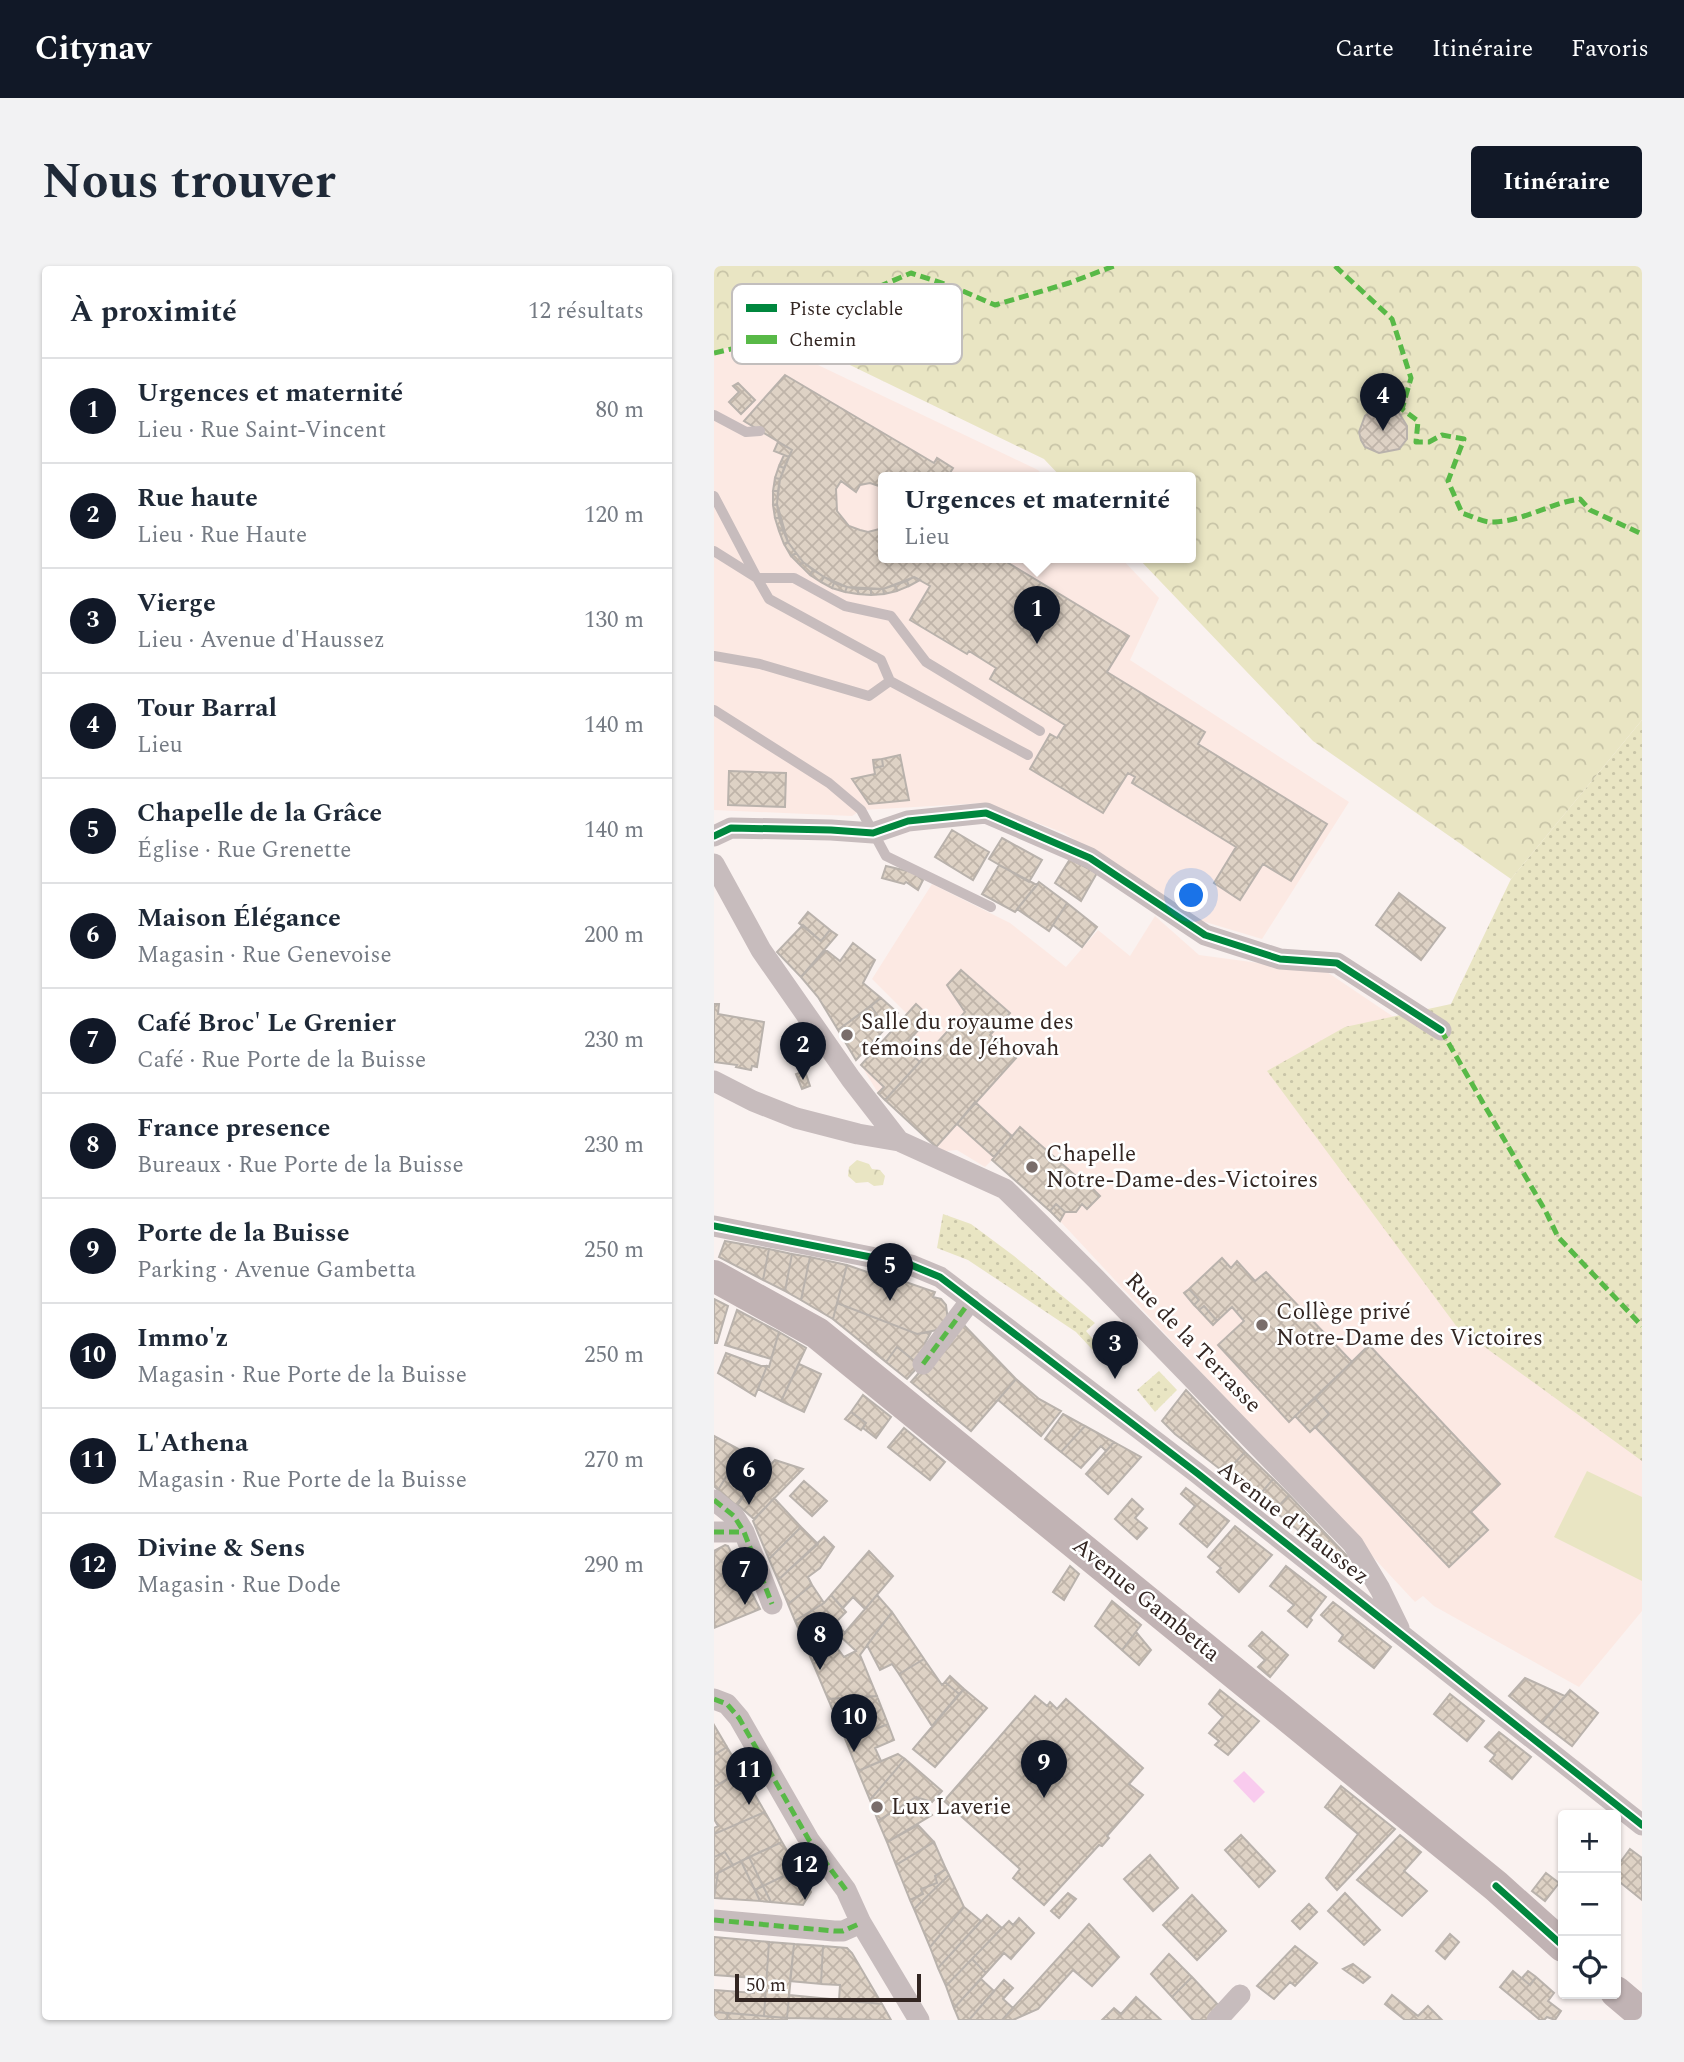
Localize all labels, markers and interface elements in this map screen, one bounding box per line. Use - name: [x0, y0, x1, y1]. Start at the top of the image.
- text: Citynav: [35, 24, 151, 74]
- text: Carte: [1335, 31, 1394, 67]
- text: Itinéraire: [1432, 31, 1533, 67]
- text: Favoris: [1571, 31, 1649, 67]
- text: Nous trouver: [42, 145, 335, 220]
- button: Itinéraire: [1471, 146, 1642, 218]
- legend: [732, 284, 962, 364]
- text: À proximité: [70, 289, 237, 335]
- text: 12 résultats: [528, 294, 644, 329]
- text: Piste cyclable: [789, 295, 903, 324]
- text: Chemin: [789, 326, 856, 355]
- text: Urgences et maternité: [137, 373, 403, 413]
- pin: 4: [1360, 373, 1406, 431]
- text: 1: [87, 393, 99, 428]
- text: 80 m: [595, 393, 644, 428]
- text: Lieu · Rue Saint-Vincent: [137, 413, 386, 448]
- popup: [878, 472, 1196, 563]
- text: Rue haute: [137, 478, 258, 518]
- text: Urgences et maternité: [904, 480, 1170, 520]
- text: 2: [87, 498, 99, 533]
- text: 120 m: [584, 498, 644, 533]
- text: Lieu · Rue Haute: [137, 518, 307, 553]
- text: Lieu: [904, 520, 950, 555]
- text: Vierge: [137, 583, 216, 623]
- pin: 1: [1014, 586, 1060, 644]
- text: 3: [87, 603, 99, 638]
- text: 130 m: [584, 603, 644, 638]
- text: Lieu · Avenue d'Haussez: [137, 623, 385, 658]
- text: Tour Barral: [137, 688, 277, 728]
- text: 4: [87, 708, 99, 743]
- text: 140 m: [584, 708, 644, 743]
- text: Lieu: [137, 728, 183, 763]
- text: Chapelle de la Grâce: [137, 793, 382, 833]
- text: 5: [87, 813, 99, 848]
- text: 140 m: [584, 813, 644, 848]
- text: Église · Rue Grenette: [137, 833, 351, 868]
- your location: [1174, 878, 1208, 912]
- text: Maison Élégance: [137, 898, 341, 938]
- text: 6: [87, 918, 99, 953]
- text: 200 m: [584, 918, 644, 953]
- text: Magasin · Rue Genevoise: [137, 938, 392, 973]
- text: Café Broc' Le Grenier: [137, 1003, 396, 1043]
- place label: Salle du royaume des témoins de Jéhovah: [861, 1005, 1074, 1066]
- pin: 2: [780, 1022, 826, 1080]
- text: 7: [87, 1023, 99, 1058]
- text: 230 m: [584, 1023, 644, 1058]
- marker: Salle du royaume des témoins de Jéhovah: [839, 1027, 855, 1043]
- text: Café · Rue Porte de la Buisse: [137, 1043, 426, 1078]
- text: France presence: [137, 1108, 330, 1148]
- text: 8: [87, 1128, 99, 1163]
- text: 230 m: [584, 1128, 644, 1163]
- place label: Chapelle Notre-Dame-des-Victoires: [1046, 1137, 1318, 1198]
- text: Bureaux · Rue Porte de la Buisse: [137, 1148, 464, 1183]
- marker: Chapelle Notre-Dame-des-Victoires: [1024, 1159, 1040, 1175]
- text: Porte de la Buisse: [137, 1213, 350, 1253]
- text: 9: [87, 1233, 99, 1268]
- text: 250 m: [584, 1233, 644, 1268]
- pin: 5: [867, 1243, 913, 1301]
- text: Parking · Avenue Gambetta: [137, 1253, 416, 1288]
- street label: Rue de la Terrasse: [1116, 1264, 1270, 1422]
- place label: Collège privé Notre-Dame des Victoires: [1276, 1295, 1543, 1356]
- marker: Collège privé Notre-Dame des Victoires: [1254, 1317, 1270, 1333]
- text: Immo'z: [137, 1318, 228, 1358]
- pin: 3: [1092, 1321, 1138, 1379]
- text: 10: [80, 1338, 106, 1373]
- text: 250 m: [584, 1338, 644, 1373]
- text: Magasin · Rue Porte de la Buisse: [137, 1358, 467, 1393]
- text: L'Athena: [137, 1423, 248, 1463]
- text: 11: [80, 1443, 106, 1478]
- text: 270 m: [584, 1443, 644, 1478]
- pin: 6: [726, 1447, 772, 1505]
- street label: Avenue d'Haussez: [1209, 1452, 1377, 1594]
- text: Magasin · Rue Porte de la Buisse: [137, 1463, 467, 1498]
- text: Divine & Sens: [137, 1528, 305, 1568]
- street label: Avenue Gambetta: [1064, 1529, 1228, 1671]
- pin: 7: [722, 1547, 768, 1605]
- text: 12: [80, 1548, 106, 1583]
- text: 290 m: [584, 1548, 644, 1583]
- text: Magasin · Rue Dode: [137, 1568, 341, 1603]
- pin: 8: [797, 1612, 843, 1670]
- pin: 10: [831, 1694, 877, 1752]
- pin: 9: [1021, 1740, 1067, 1798]
- pin: 11: [726, 1747, 772, 1805]
- place label: Lux Laverie: [891, 1790, 1011, 1825]
- marker: Lux Laverie: [869, 1799, 885, 1815]
- map controls: [1558, 1810, 1621, 1999]
- button: +: [1558, 1810, 1621, 1873]
- pin: 12: [782, 1842, 828, 1900]
- button: −: [1558, 1873, 1621, 1936]
- button: locate: [1558, 1936, 1621, 1999]
- scale bar: [735, 1971, 920, 2003]
- text: 50 m: [746, 1971, 786, 2000]

